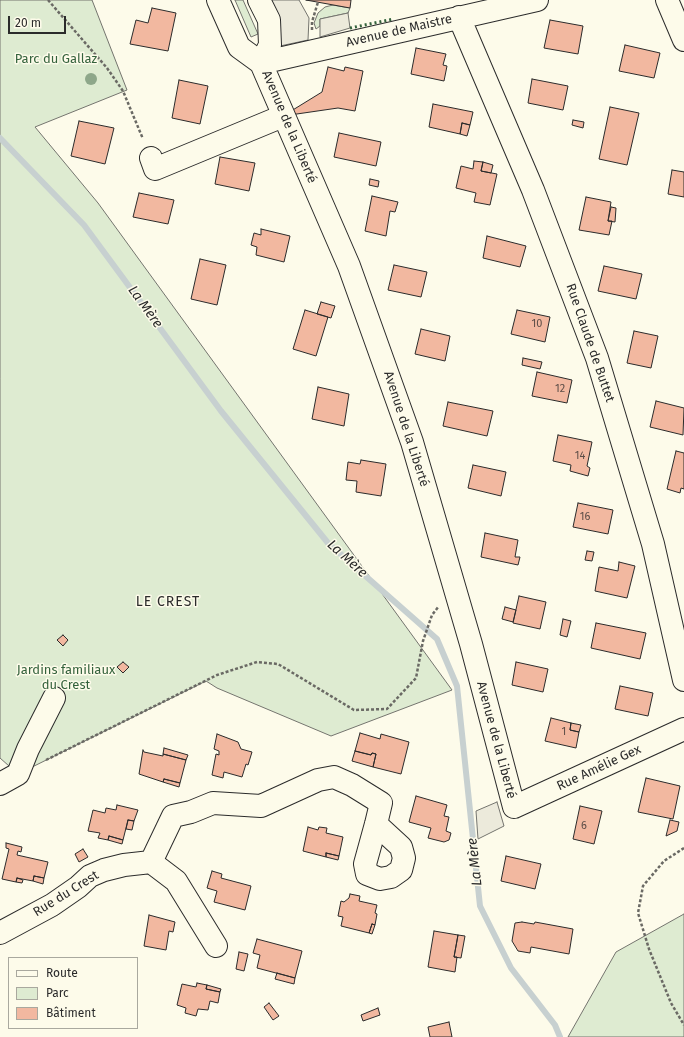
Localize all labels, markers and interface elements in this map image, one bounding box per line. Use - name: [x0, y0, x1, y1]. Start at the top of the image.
- scale bar: [10, 8, 68, 34]
- street label: Avenue de Maistre: [345, 11, 453, 51]
- text: 20 m: [15, 16, 41, 30]
- park label: Parc du Gallaz: [15, 51, 97, 67]
- street label: Avenue de la Liberté: [258, 68, 320, 186]
- street label: Rue Claude de Buttet: [562, 282, 618, 404]
- water label: La Mère: [124, 283, 166, 331]
- house number: 10: [532, 317, 542, 331]
- street label: Avenue de la Liberté: [380, 369, 432, 489]
- house number: 12: [555, 382, 565, 396]
- house number: 14: [575, 449, 585, 463]
- house number: 16: [580, 510, 590, 524]
- water label: La Mère: [323, 537, 371, 581]
- district label: LE CREST: [136, 594, 200, 610]
- park label: Jardins familiaux du Crest: [17, 662, 115, 693]
- street label: Avenue de la Liberté: [473, 680, 519, 800]
- house number: 1: [562, 725, 566, 739]
- street label: Rue Amélie Gex: [554, 742, 644, 794]
- house number: 6: [581, 819, 587, 833]
- water label: La Mère: [464, 837, 486, 887]
- street label: Rue du Crest: [30, 868, 102, 920]
- legend: [8, 957, 138, 1029]
- text: Route: [46, 966, 78, 980]
- text: Parc: [46, 986, 69, 1000]
- text: Bâtiment: [46, 1006, 96, 1020]

